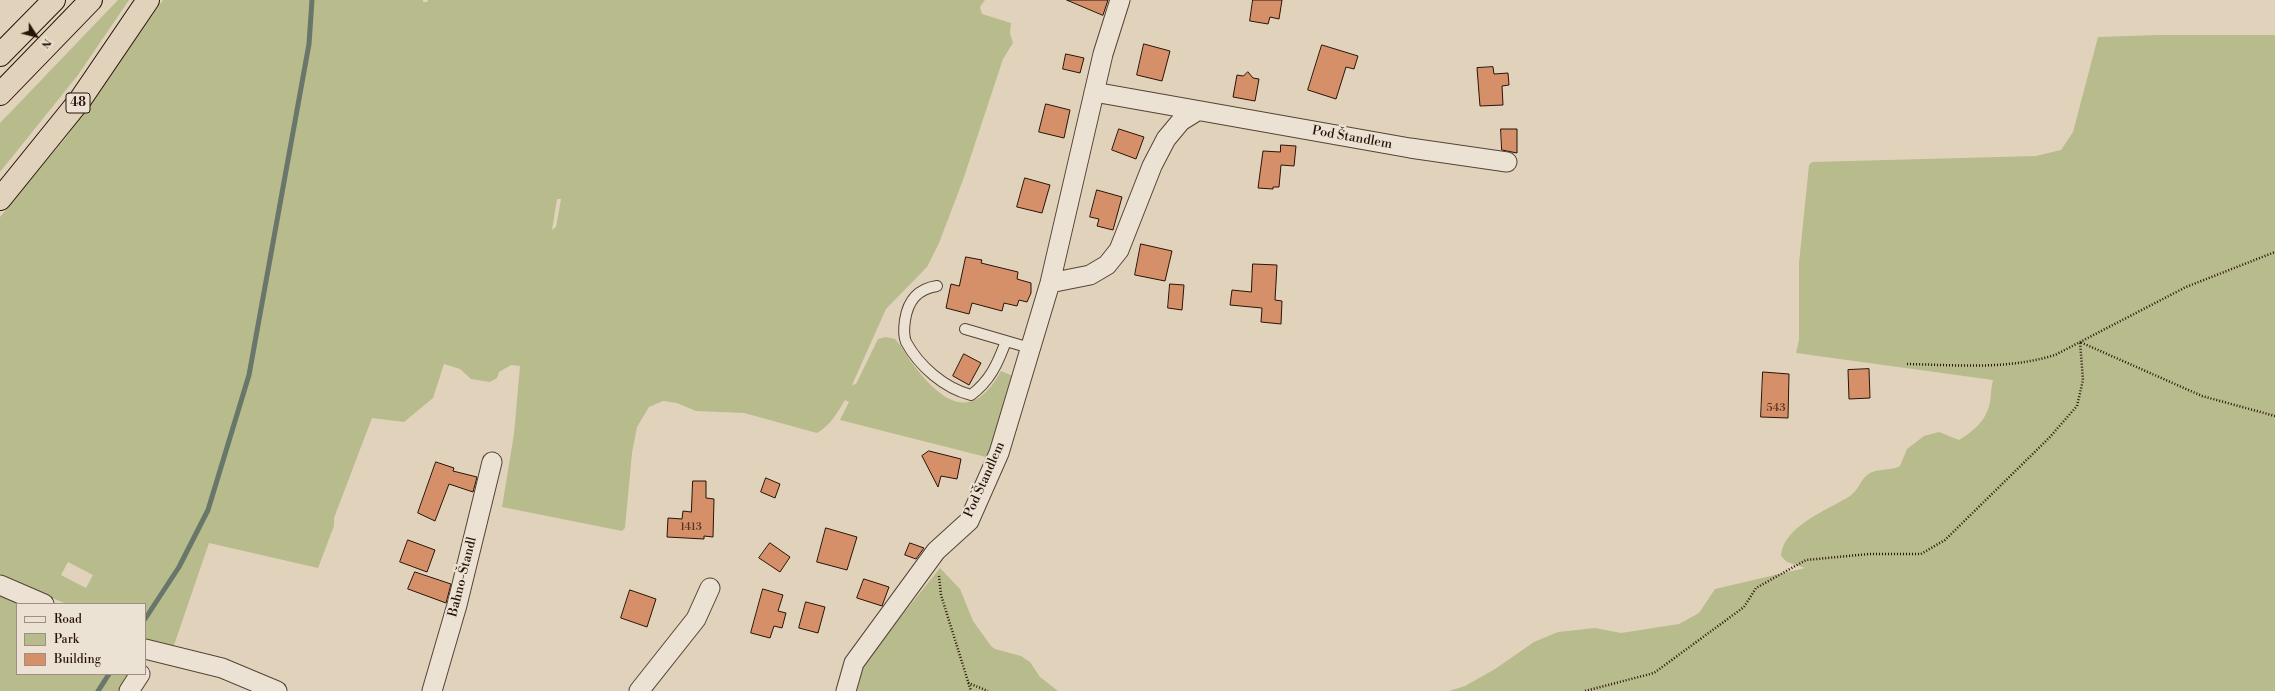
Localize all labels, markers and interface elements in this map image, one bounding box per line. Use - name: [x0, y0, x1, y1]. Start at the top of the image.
- north arrow: [16, 16, 56, 56]
- text: N: [37, 35, 54, 51]
- road number: 48: [66, 93, 90, 113]
- street label: Pod Štandlem: [1311, 123, 1393, 153]
- house number: 543: [1767, 401, 1785, 415]
- street label: Pod Štandlem: [961, 440, 1009, 520]
- house number: 1413: [680, 520, 702, 534]
- street label: Bahno-Štandl: [446, 535, 480, 619]
- legend: [16, 603, 146, 675]
- text: Road: [54, 612, 82, 627]
- text: Park: [54, 632, 79, 647]
- text: Building: [54, 652, 101, 667]

